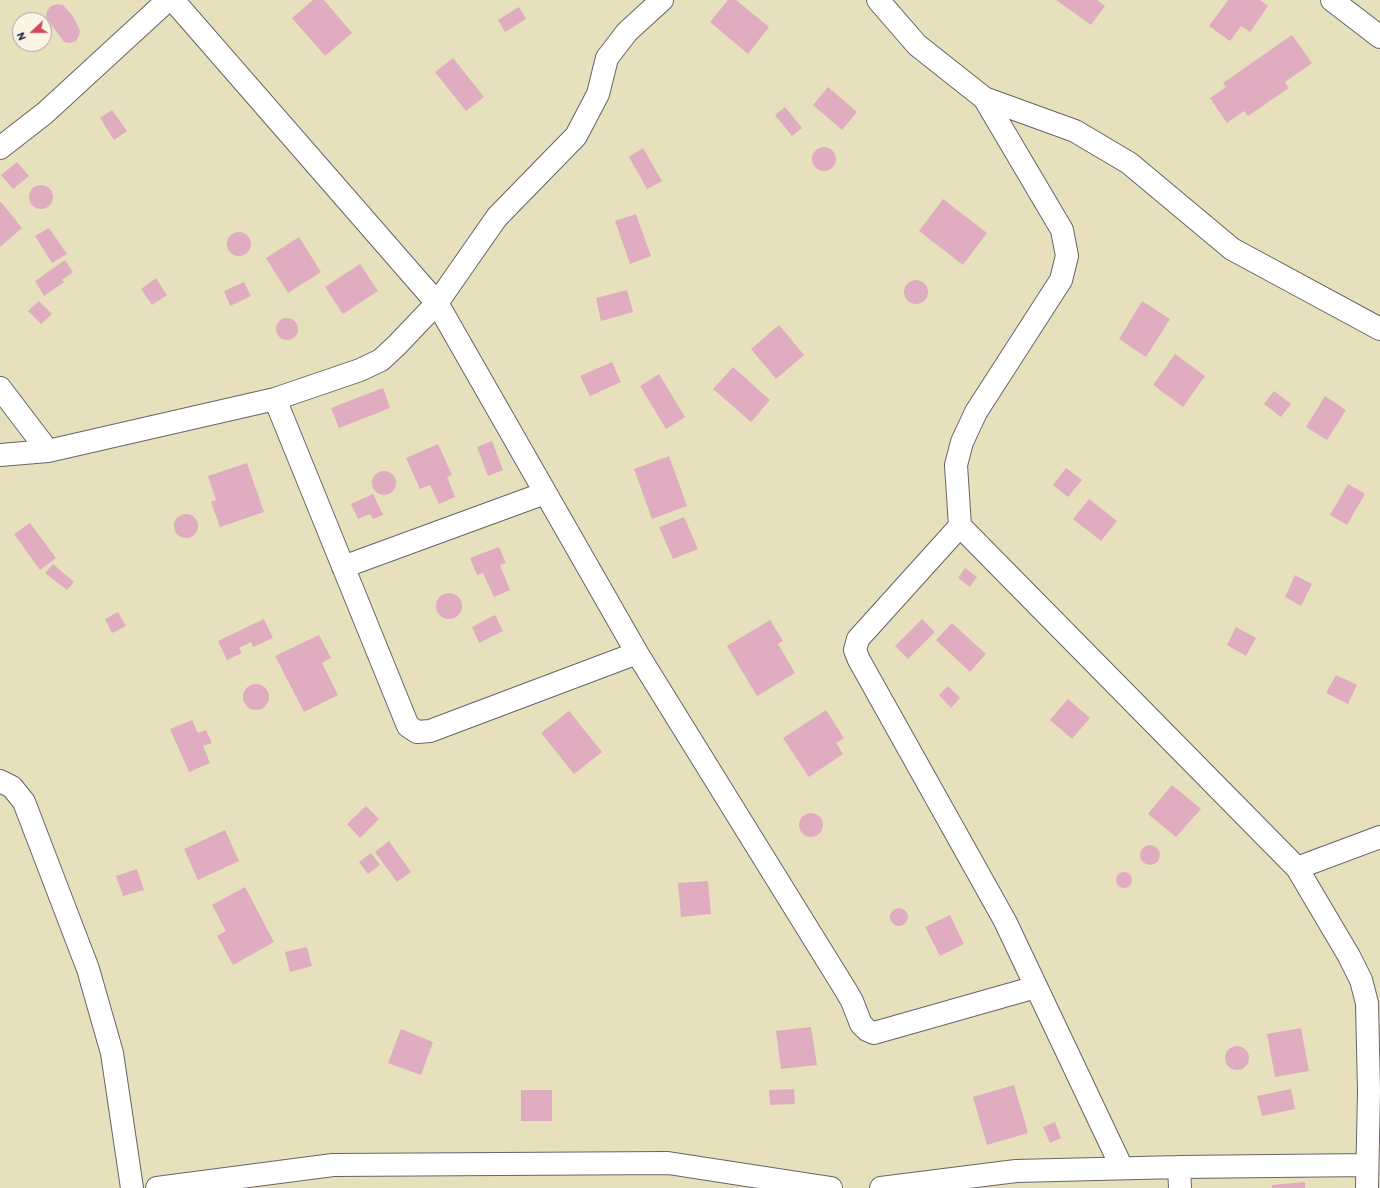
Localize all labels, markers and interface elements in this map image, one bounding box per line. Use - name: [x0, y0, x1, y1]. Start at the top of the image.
- north arrow: [12, 12, 52, 52]
- text: N: [14, 30, 29, 42]

